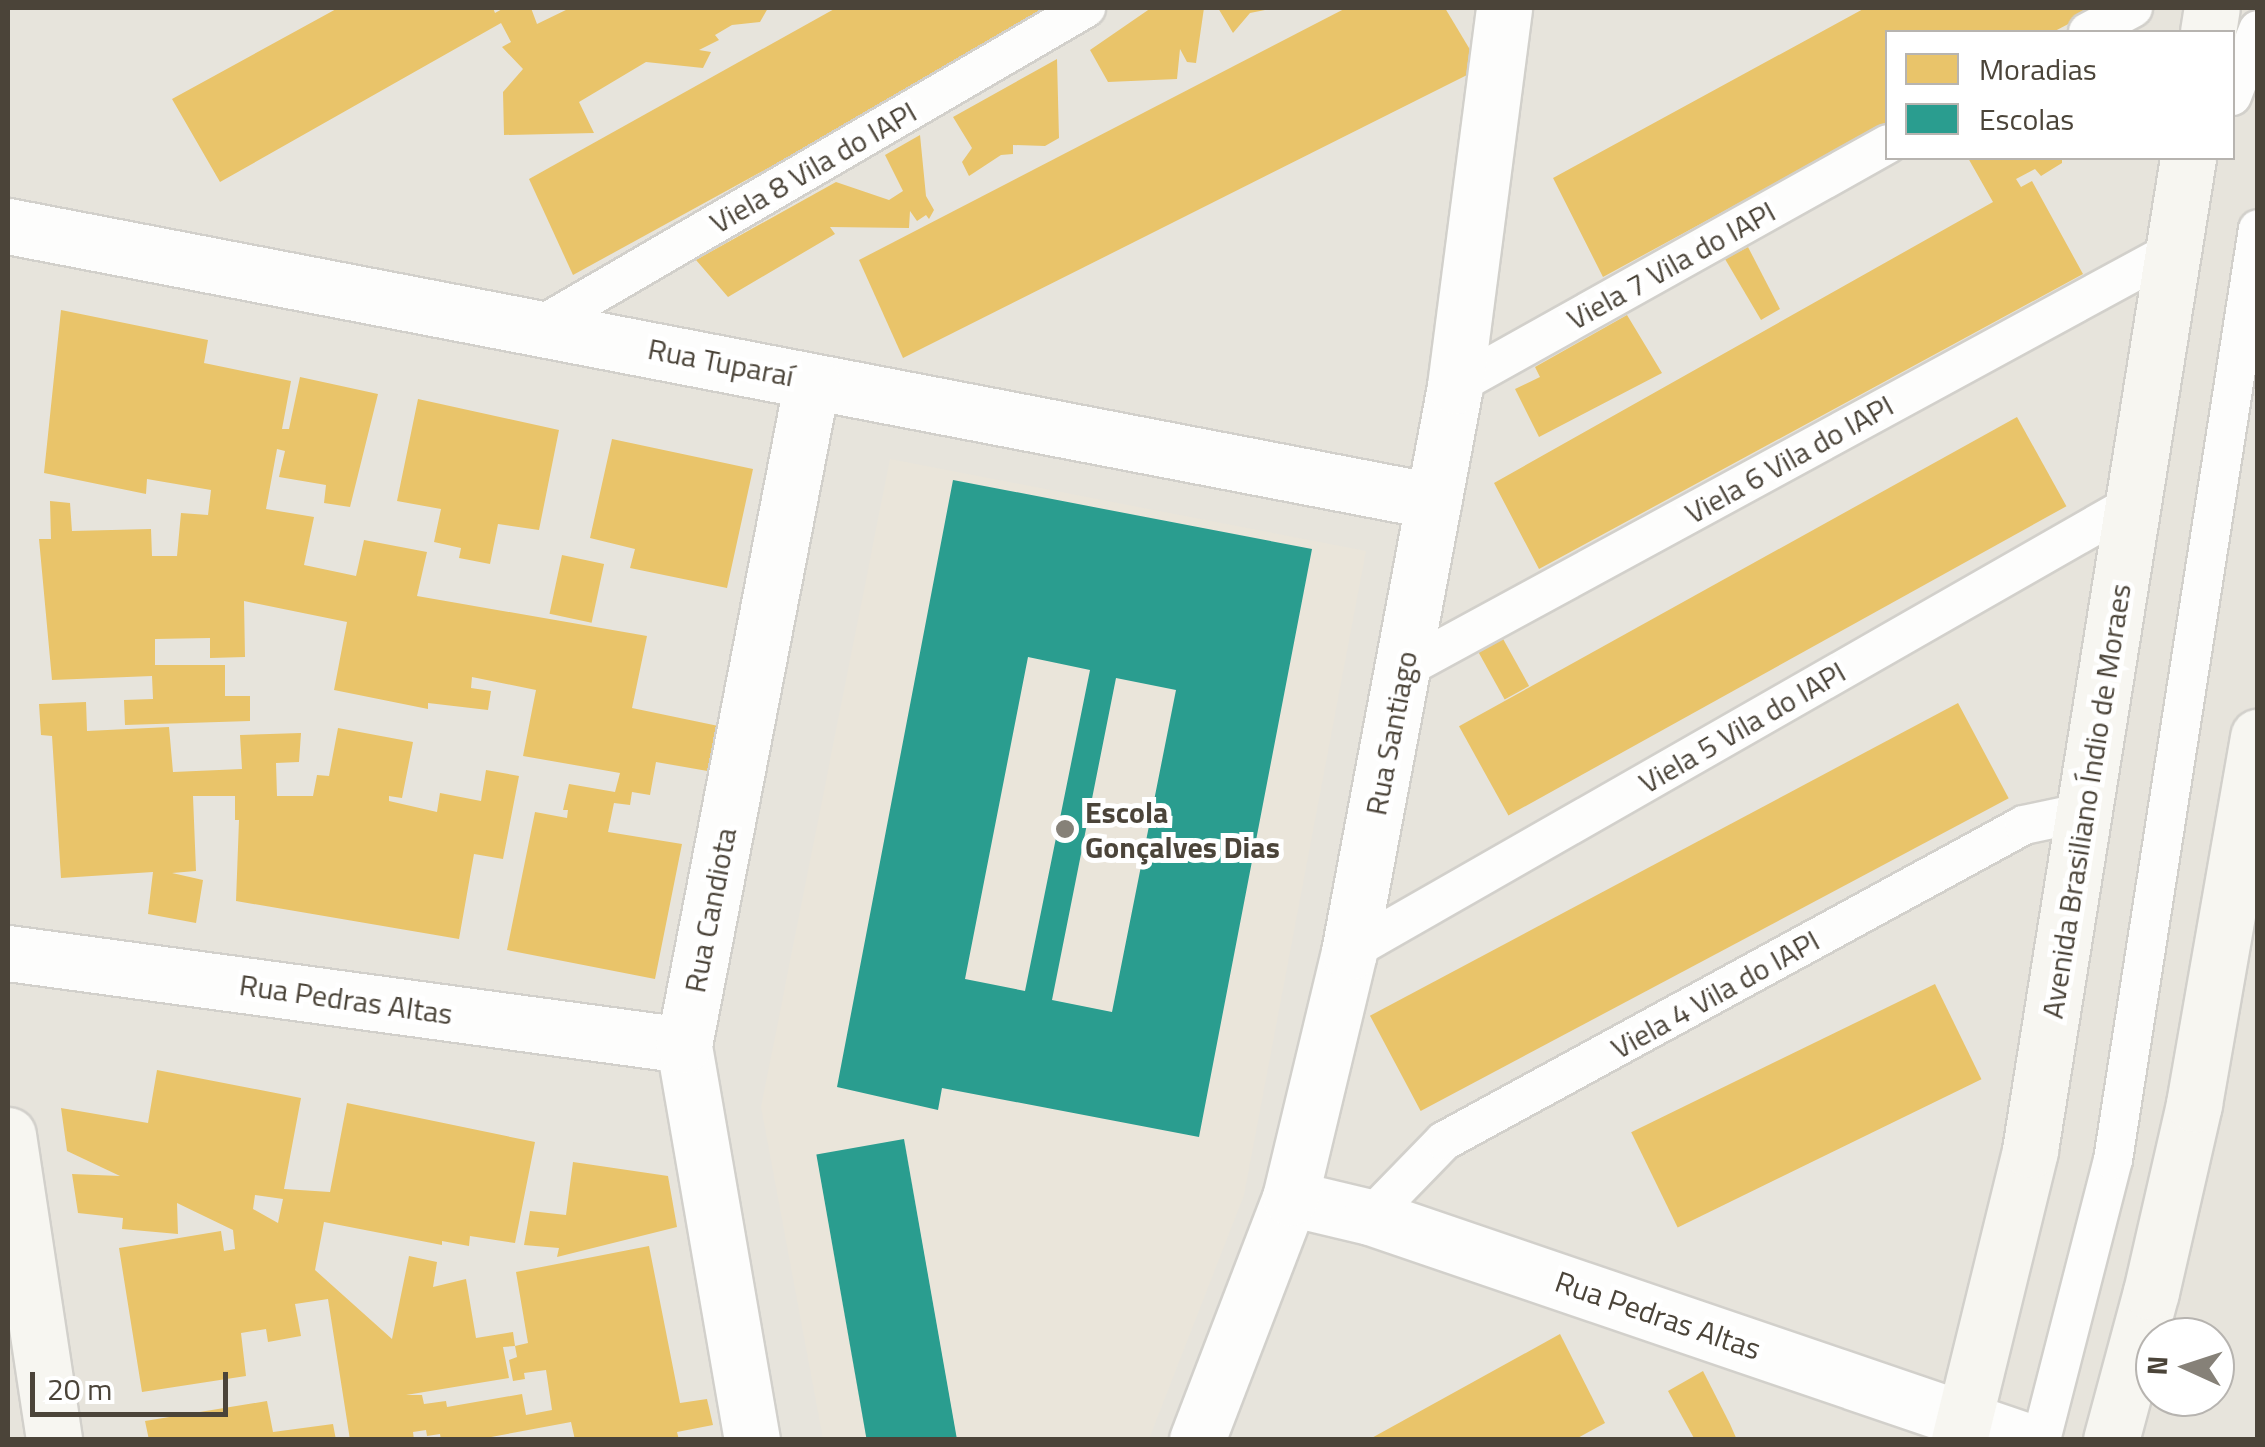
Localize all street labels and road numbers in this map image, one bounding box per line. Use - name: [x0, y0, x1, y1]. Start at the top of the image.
- street label: Viela 8 Vila do IAPI: [703, 93, 923, 241]
- street label: Viela 7 Vila do IAPI: [1561, 193, 1781, 337]
- street label: Rua Tuparaí: [645, 330, 797, 394]
- street label: Viela 6 Vila do IAPI: [1679, 387, 1899, 531]
- street label: Avenida Brasiliano Índio de Moraes: [2034, 581, 2138, 1021]
- street label: Rua Santiago: [1357, 648, 1425, 818]
- street label: Viela 5 Vila do IAPI: [1632, 653, 1852, 801]
- street label: Rua Candiota: [676, 825, 744, 995]
- street label: Viela 4 Vila do IAPI: [1605, 922, 1825, 1066]
- street label: Rua Pedras Altas: [237, 966, 455, 1032]
- street label: Rua Pedras Altas: [1551, 1263, 1765, 1367]

